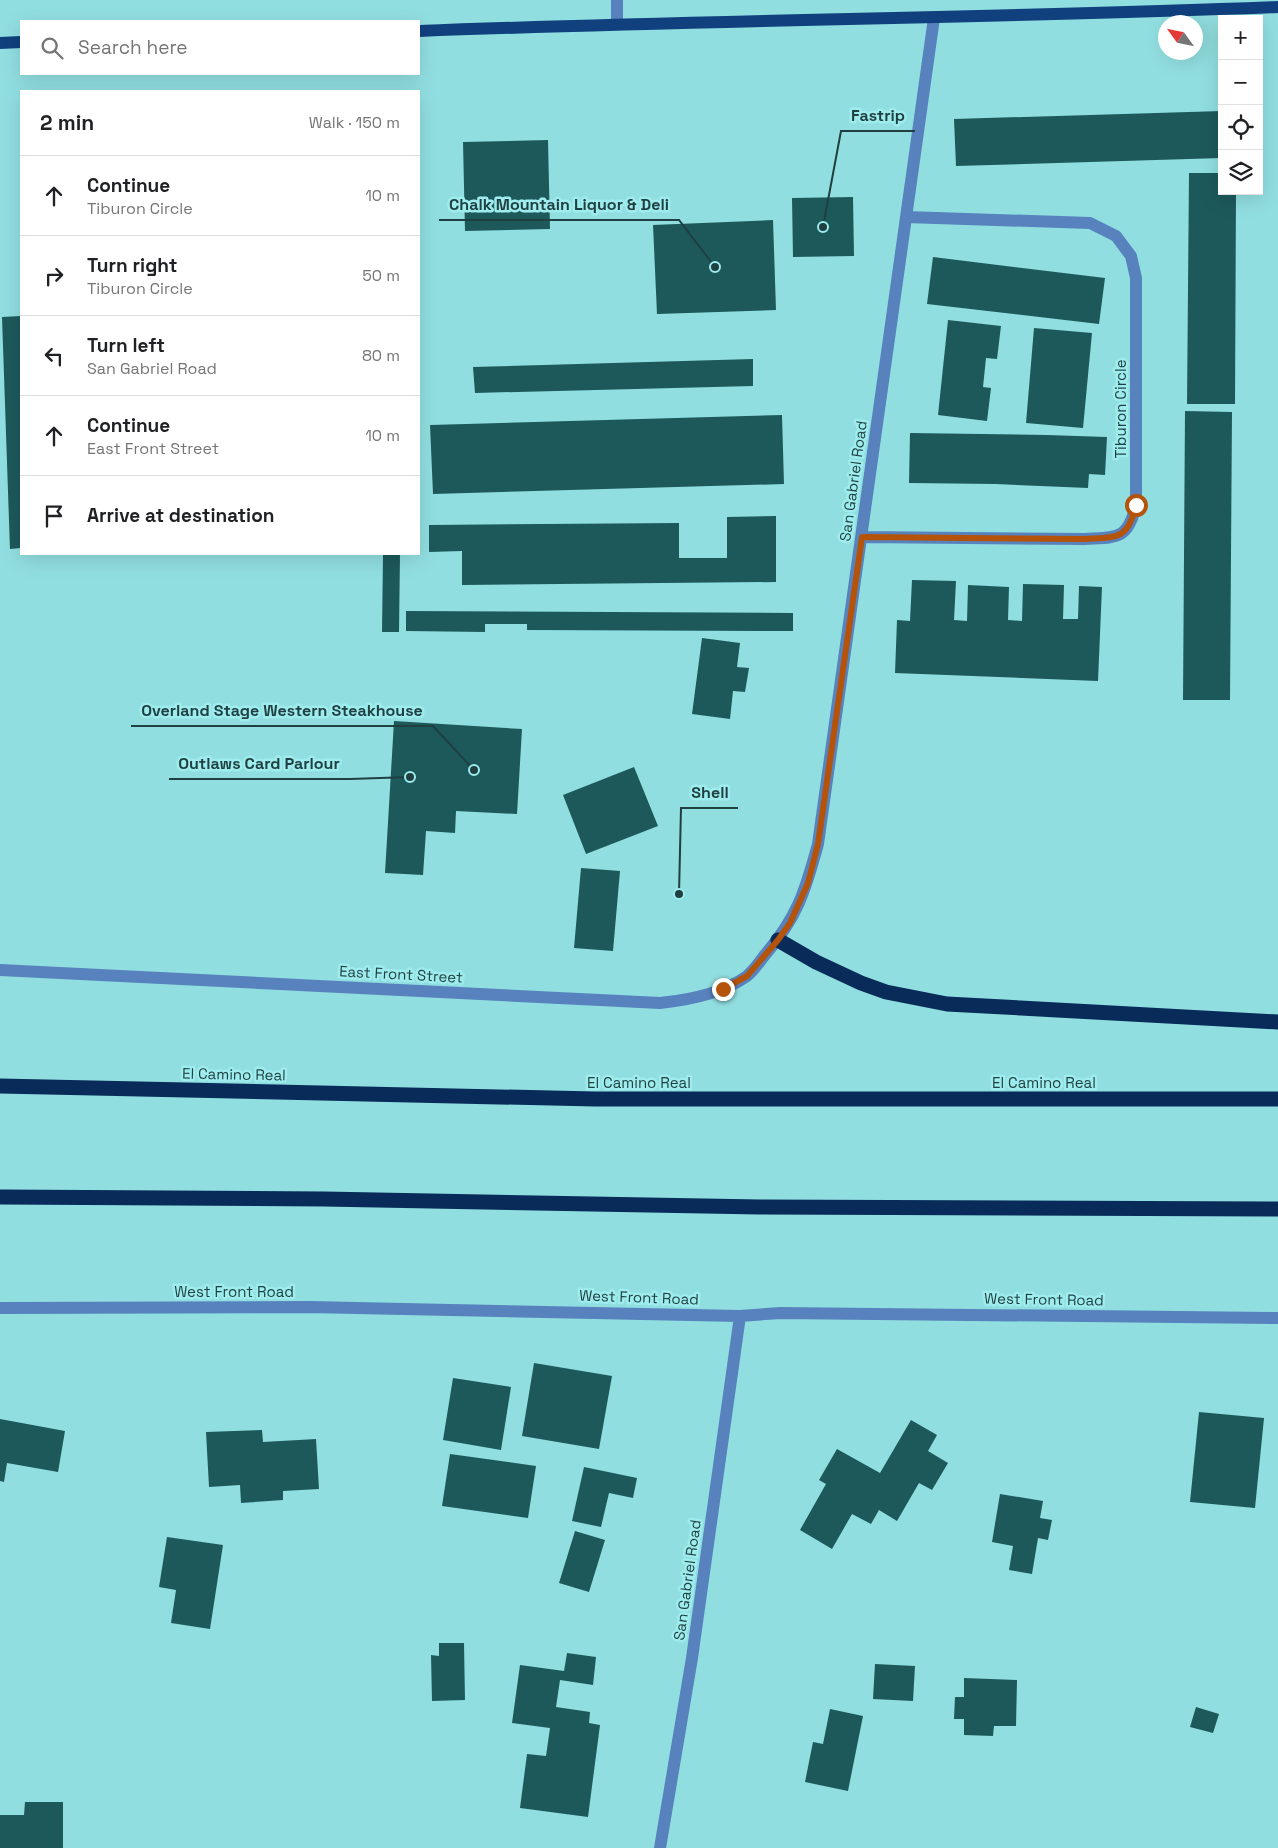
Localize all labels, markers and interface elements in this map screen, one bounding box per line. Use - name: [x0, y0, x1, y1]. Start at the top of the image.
- north arrow: [1158, 15, 1203, 60]
- map controls: [1218, 15, 1263, 195]
- button: +: [1218, 15, 1263, 60]
- search box: [20, 20, 420, 75]
- icon: search: [38, 34, 66, 62]
- text: Search here: [78, 35, 188, 60]
- button: −: [1218, 60, 1263, 105]
- callout: Fastrip: [841, 100, 915, 131]
- text: Fastrip: [851, 105, 905, 126]
- button: locate: [1218, 105, 1263, 150]
- text: 2 min: [40, 109, 94, 136]
- text: Walk · 150 m: [309, 112, 400, 133]
- button: layers: [1218, 150, 1263, 195]
- text: Continue: [87, 173, 170, 198]
- icon: ahead: [40, 182, 68, 210]
- text: 10 m: [365, 185, 400, 206]
- callout: Chalk Mountain Liquor & Deli: [439, 189, 679, 220]
- text: Chalk Mountain Liquor & Deli: [449, 194, 669, 215]
- text: Tiburon Circle: [87, 198, 193, 219]
- text: Turn right: [87, 253, 177, 278]
- icon: right: [40, 262, 68, 290]
- text: 50 m: [362, 265, 400, 286]
- text: Tiburon Circle: [87, 278, 193, 299]
- text: Turn left: [87, 333, 165, 358]
- icon: left: [40, 342, 68, 370]
- text: 80 m: [362, 345, 400, 366]
- text: San Gabriel Road: [87, 358, 217, 379]
- street label: Tiburon Circle: [1111, 359, 1130, 459]
- text: Continue: [87, 413, 170, 438]
- street label: San Gabriel Road: [835, 419, 871, 543]
- icon: ahead: [40, 422, 68, 450]
- text: 10 m: [365, 425, 400, 446]
- text: East Front Street: [87, 438, 219, 459]
- route start: [1125, 494, 1148, 517]
- icon: arrive: [40, 502, 68, 530]
- text: Arrive at destination: [87, 503, 275, 528]
- callout: Overland Stage Western Steakhouse: [131, 695, 433, 726]
- text: Overland Stage Western Steakhouse: [141, 700, 423, 721]
- callout: Outlaws Card Parlour: [169, 748, 350, 779]
- text: Outlaws Card Parlour: [178, 753, 340, 774]
- callout: Shell: [681, 777, 738, 808]
- text: Shell: [691, 782, 729, 803]
- street label: East Front Street: [339, 961, 463, 987]
- route end: [712, 978, 735, 1001]
- street label: El Camino Real: [182, 1064, 286, 1084]
- street label: El Camino Real: [587, 1073, 691, 1092]
- street label: El Camino Real: [992, 1073, 1096, 1092]
- street label: West Front Road: [174, 1282, 294, 1301]
- street label: West Front Road: [579, 1285, 699, 1309]
- street label: West Front Road: [984, 1288, 1104, 1310]
- street label: San Gabriel Road: [669, 1518, 705, 1642]

